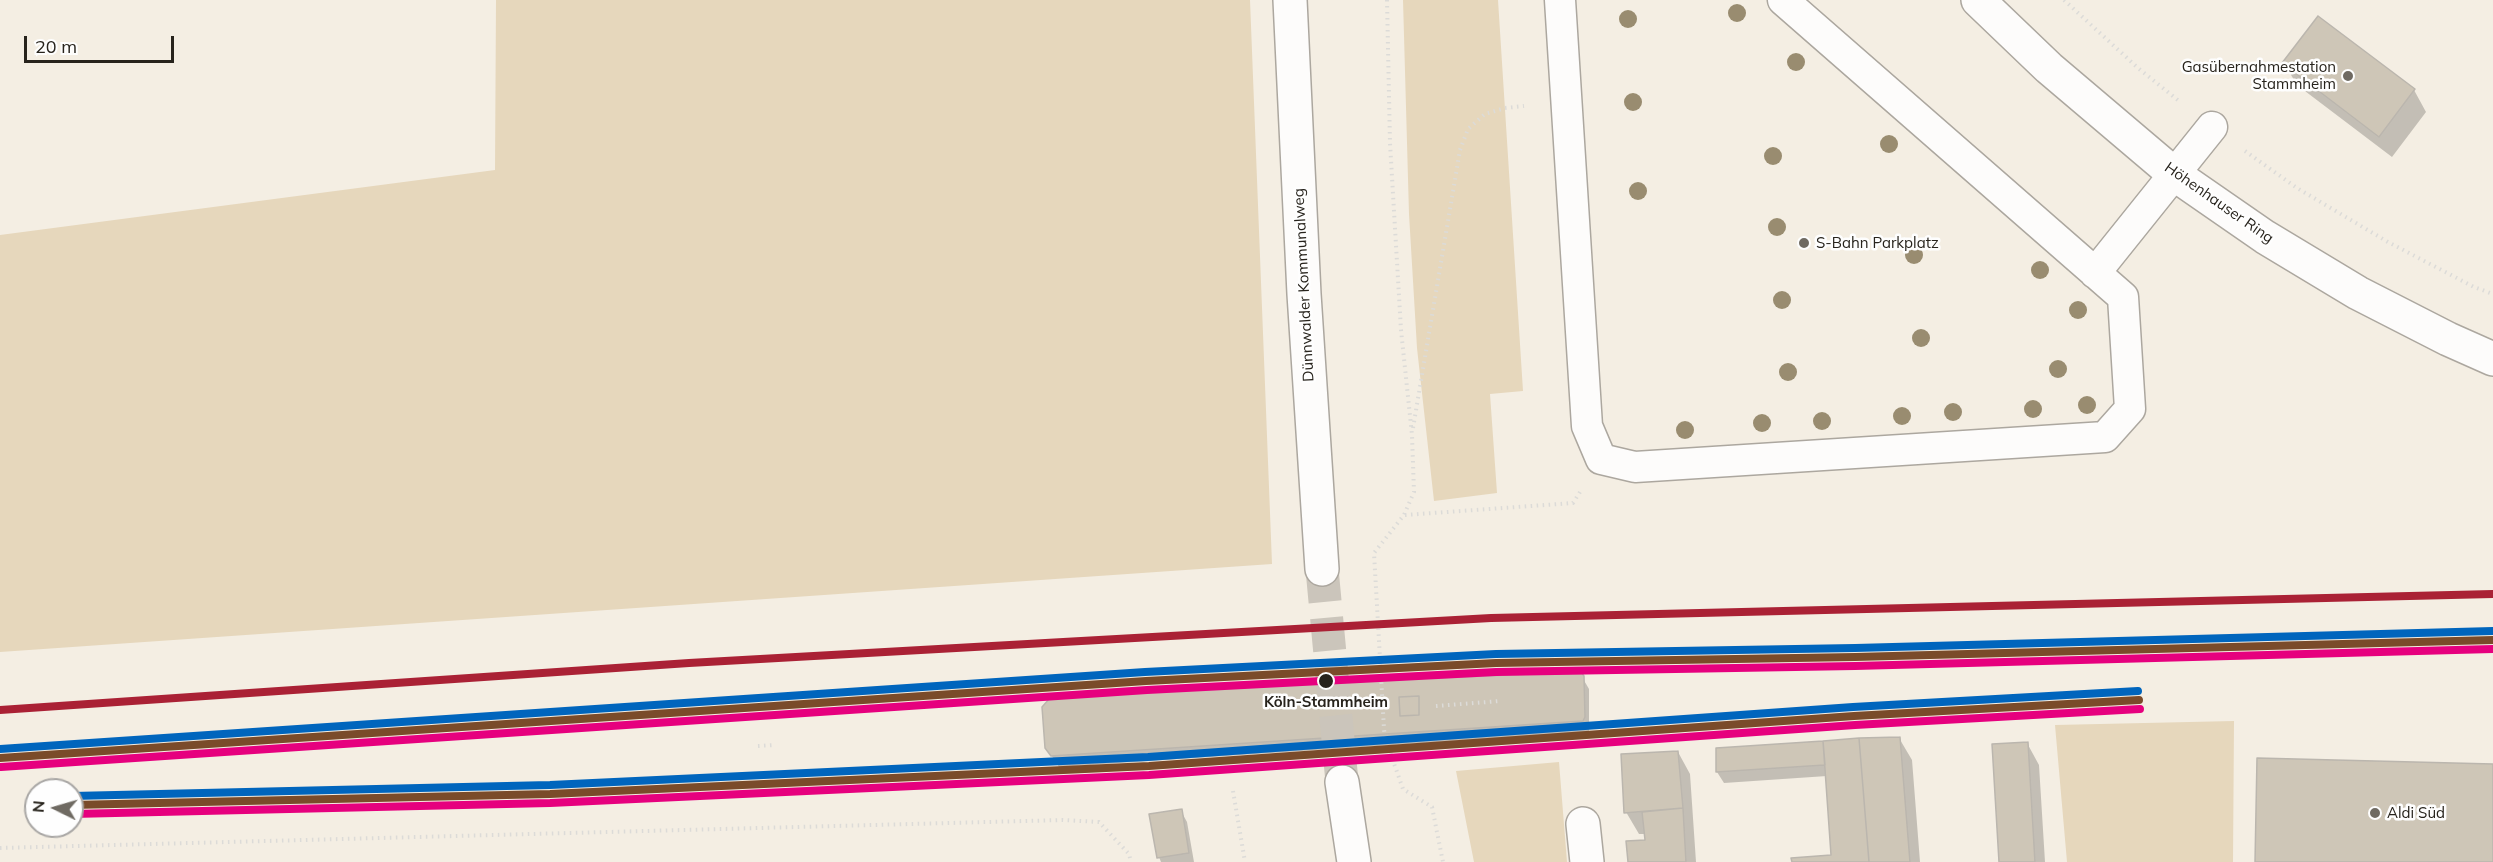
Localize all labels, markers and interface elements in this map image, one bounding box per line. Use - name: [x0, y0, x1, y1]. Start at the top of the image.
- scale bar: [27, 24, 177, 62]
- text: 20 m: [35, 35, 77, 58]
- place label: Gasübernahmestation Stammheim: [2182, 58, 2336, 93]
- marker: Gasübernahmestation Stammheim: [2341, 69, 2355, 83]
- street label: Höhenhauser Ring: [2161, 159, 2277, 247]
- street label: Dünnwalder Kommunalweg: [1290, 188, 1318, 382]
- place label: S-Bahn Parkplatz: [1816, 234, 1939, 252]
- marker: S-Bahn Parkplatz: [1797, 236, 1811, 250]
- marker: Köln-Stammheim: [1317, 672, 1335, 690]
- place label: Köln-Stammheim: [1264, 693, 1388, 711]
- north arrow: [24, 778, 84, 838]
- text: N: [28, 800, 49, 814]
- place label: Aldi Süd: [2387, 804, 2445, 822]
- marker: Aldi Süd: [2368, 806, 2382, 820]

